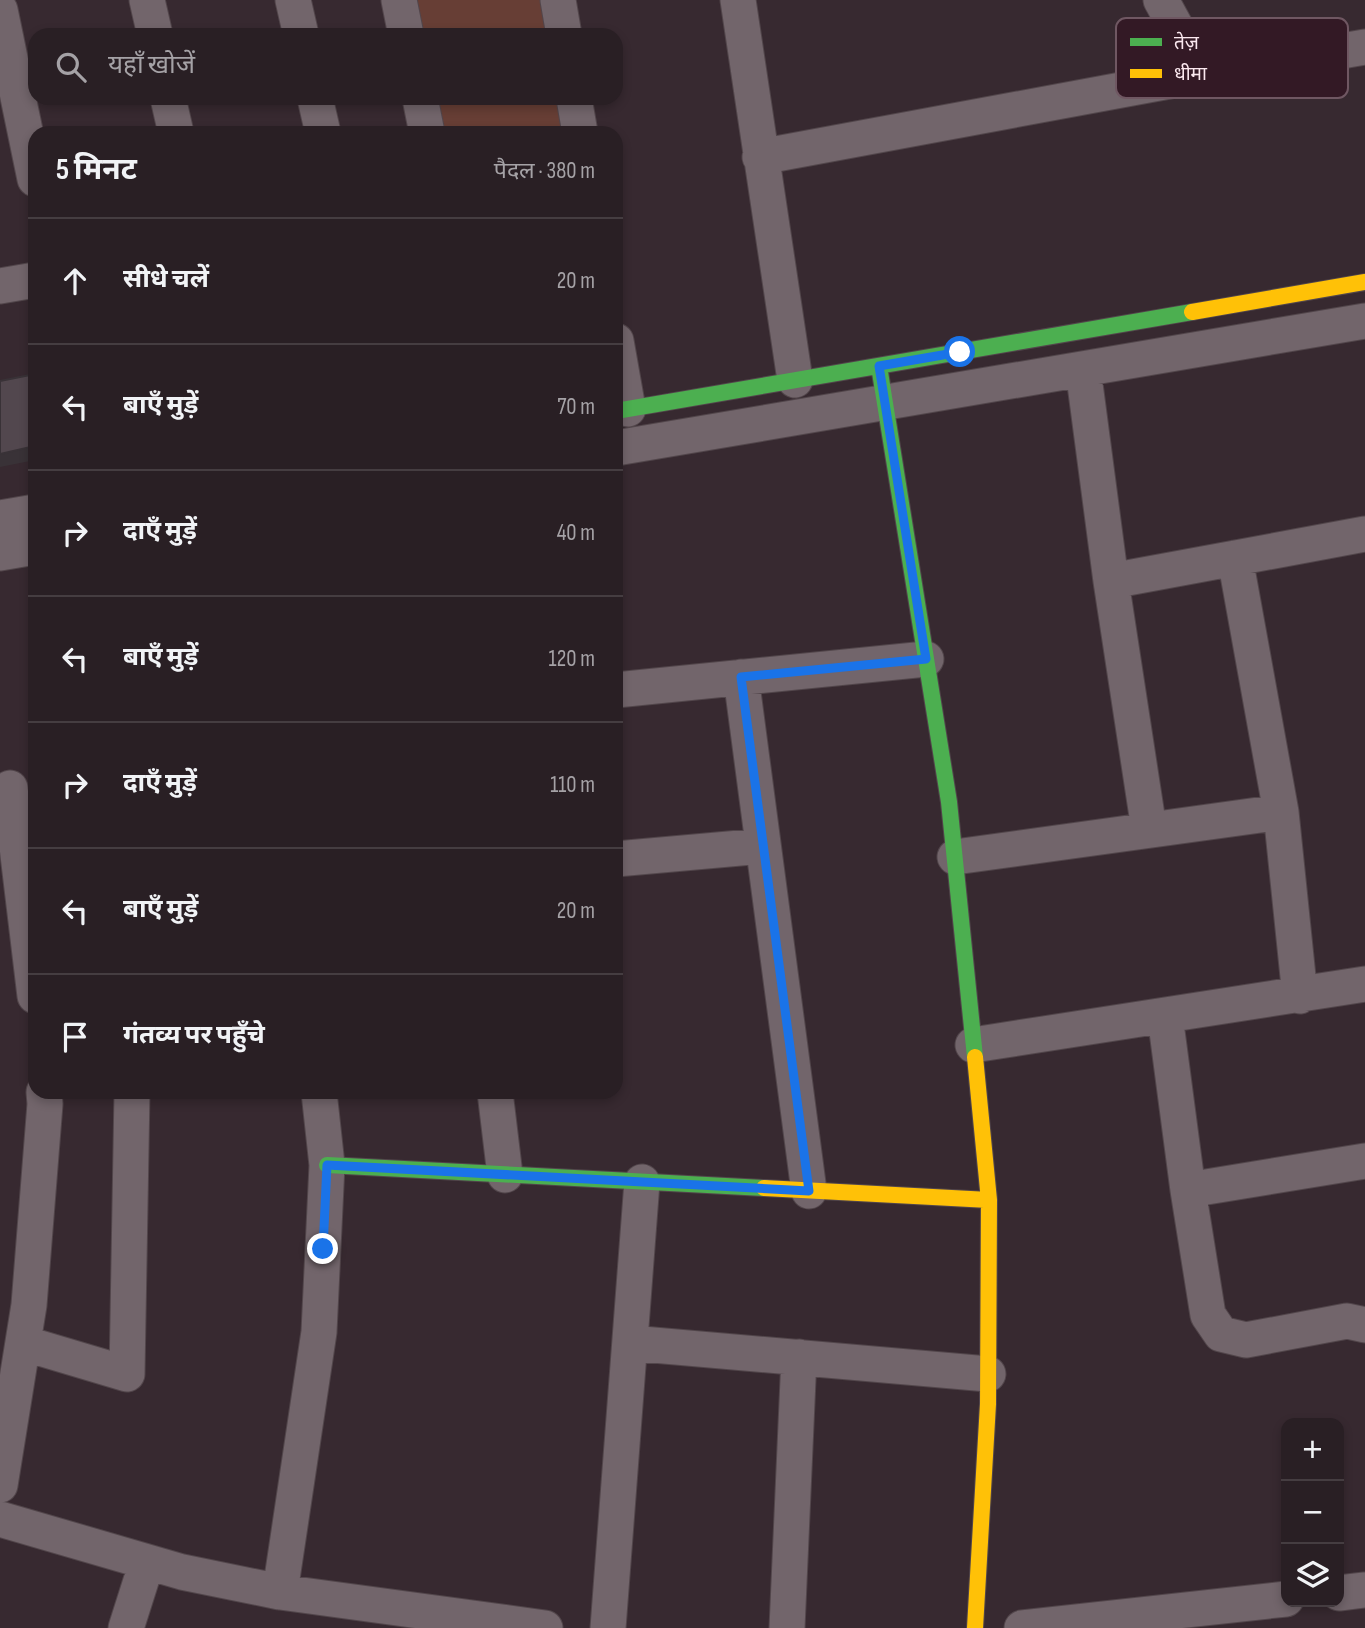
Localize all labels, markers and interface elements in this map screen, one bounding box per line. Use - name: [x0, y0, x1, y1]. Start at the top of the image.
- legend: [1116, 18, 1348, 98]
- search box: [28, 28, 623, 105]
- text: तेज़: [1174, 31, 1200, 55]
- icon: search: [52, 48, 90, 86]
- text: यहाँ खोजें: [108, 50, 195, 81]
- text: धीमा: [1174, 63, 1208, 86]
- text: 5 मिनट: [56, 152, 137, 188]
- text: पैदल · 380 m: [494, 157, 595, 185]
- icon: ahead: [56, 262, 94, 300]
- text: सीधे चलें: [123, 264, 209, 295]
- text: 20 m: [557, 267, 595, 295]
- route start: [944, 336, 975, 367]
- icon: left: [56, 388, 94, 426]
- text: बाएँ मुड़ें: [123, 390, 198, 421]
- text: 70 m: [557, 393, 595, 421]
- icon: right: [56, 514, 94, 552]
- text: दाएँ मुड़ें: [123, 516, 197, 547]
- text: 40 m: [557, 519, 595, 547]
- icon: left: [56, 640, 94, 678]
- text: बाएँ मुड़ें: [123, 642, 198, 673]
- text: 120 m: [549, 645, 595, 673]
- icon: right: [56, 766, 94, 804]
- text: दाएँ मुड़ें: [123, 768, 197, 799]
- text: 110 m: [550, 771, 595, 799]
- icon: left: [56, 892, 94, 930]
- text: बाएँ मुड़ें: [123, 894, 198, 925]
- text: 20 m: [557, 897, 595, 925]
- icon: arrive: [56, 1018, 94, 1056]
- text: गंतव्य पर पहुँचे: [123, 1020, 265, 1051]
- route end: [307, 1233, 338, 1264]
- map controls: [1281, 1418, 1344, 1607]
- button: +: [1281, 1418, 1344, 1481]
- button: −: [1281, 1481, 1344, 1544]
- button: layers: [1281, 1544, 1344, 1607]

